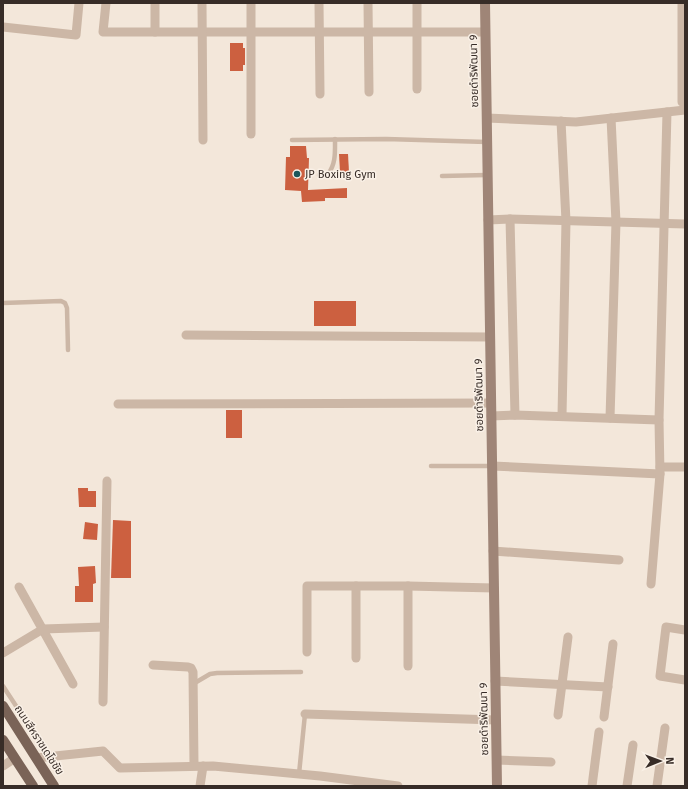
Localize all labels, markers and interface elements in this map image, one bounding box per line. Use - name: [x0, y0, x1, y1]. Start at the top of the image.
- street label: ซอยดำริพัฒนา 9: [467, 34, 481, 108]
- place label: JP Boxing Gym: [305, 168, 376, 181]
- marker: JP Boxing Gym: [292, 169, 302, 179]
- street label: ซอยดำริพัฒนา 9: [472, 358, 486, 432]
- street label: ซอยดำริพัฒนา 9: [477, 682, 491, 756]
- street label: ถนนสีหราชเดโชชัย: [12, 703, 66, 777]
- north arrow: [640, 741, 680, 781]
- text: N: [663, 757, 676, 765]

